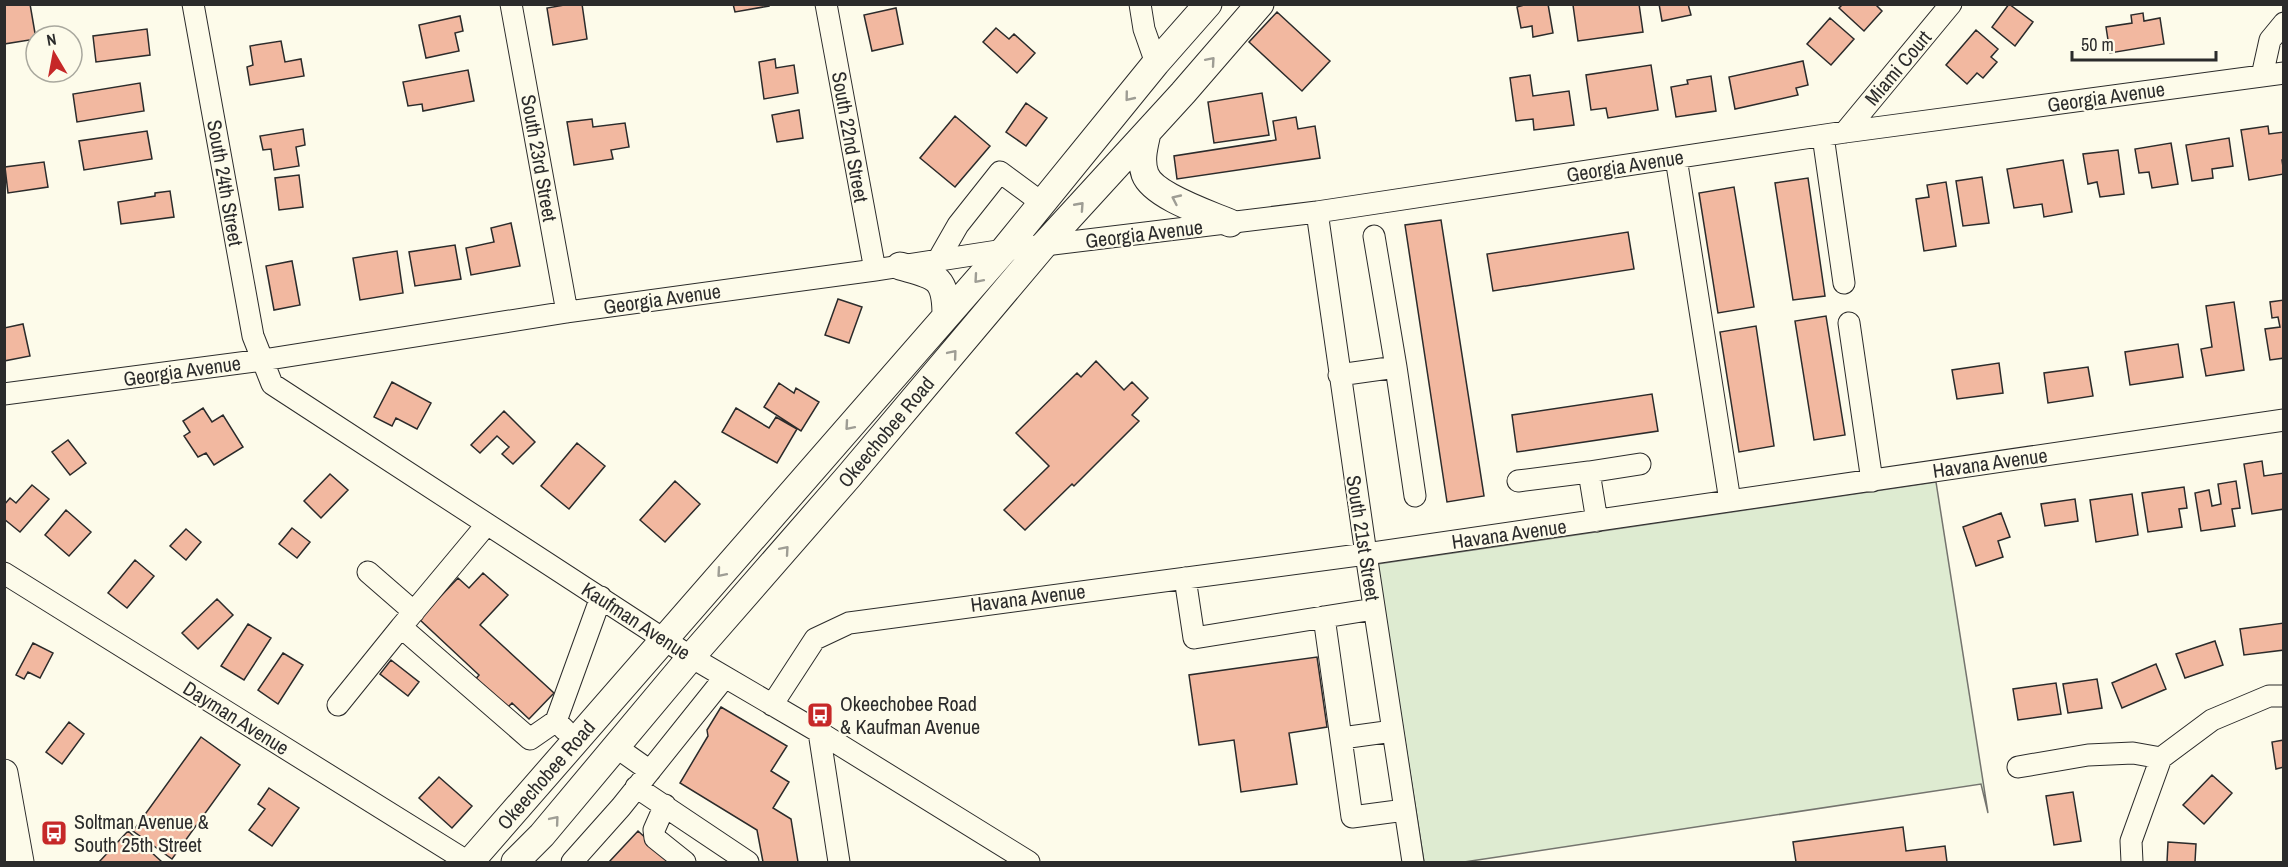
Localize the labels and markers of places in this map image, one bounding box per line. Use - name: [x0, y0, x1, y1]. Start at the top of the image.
- place label: Okeechobee Road & Kaufman Avenue: [840, 690, 980, 740]
- bus stop icon: Okeechobee Road & Kaufman Avenue: [805, 700, 835, 730]
- place label: Soltman Avenue & South 25th Street: [74, 808, 209, 858]
- bus stop icon: Soltman Avenue & South 25th Street: [39, 818, 69, 848]

